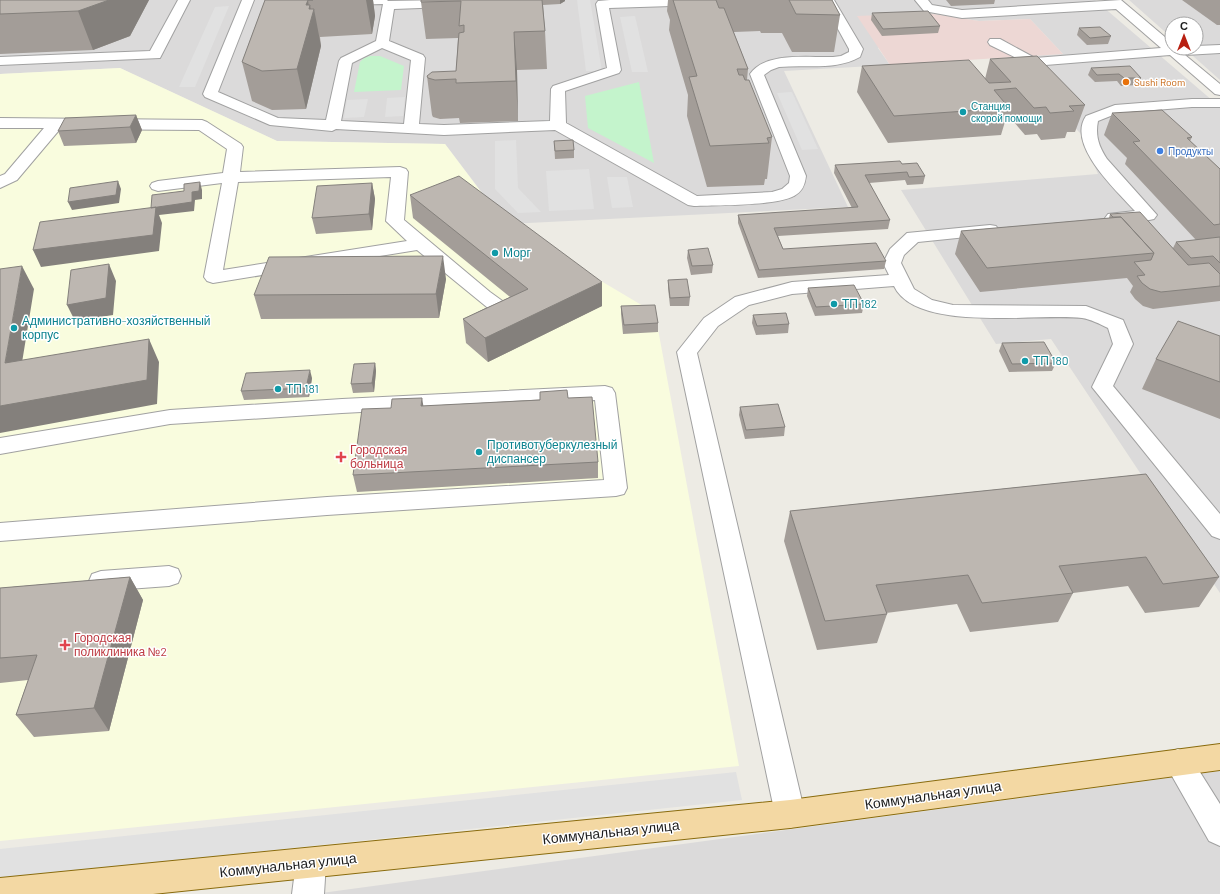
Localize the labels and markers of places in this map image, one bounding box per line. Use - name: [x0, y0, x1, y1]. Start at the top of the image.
- place label: Sushi Room: [1134, 76, 1185, 88]
- marker: Sushi Room: [1121, 77, 1131, 87]
- place label: Станция скорой помощи: [971, 100, 1042, 124]
- marker: Станция скорой помощи: [958, 107, 968, 117]
- place label: Продукты: [1168, 145, 1213, 157]
- marker: Продукты: [1155, 146, 1165, 156]
- place label: Морг: [503, 245, 531, 260]
- marker: Морг: [490, 248, 500, 258]
- place label: ТП 182: [842, 296, 877, 310]
- marker: ТП 182: [829, 299, 839, 309]
- place label: Административно-хозяйственный корпус: [22, 313, 211, 342]
- marker: Административно-хозяйственный корпус: [9, 323, 19, 333]
- place label: ТП 180: [1033, 353, 1069, 367]
- marker: ТП 180: [1020, 356, 1030, 366]
- place label: ТП 181: [286, 381, 319, 395]
- marker: ТП 181: [273, 384, 283, 394]
- place label: Противотуберкулезный диспансер: [487, 437, 617, 466]
- place label: Городская больница: [350, 442, 407, 471]
- marker: Противотуберкулезный диспансер: [474, 447, 484, 457]
- marker: Городская больница: [335, 451, 347, 463]
- place label: Городская поликлиника №2: [74, 630, 167, 658]
- marker: Городская поликлиника №2: [59, 639, 71, 651]

